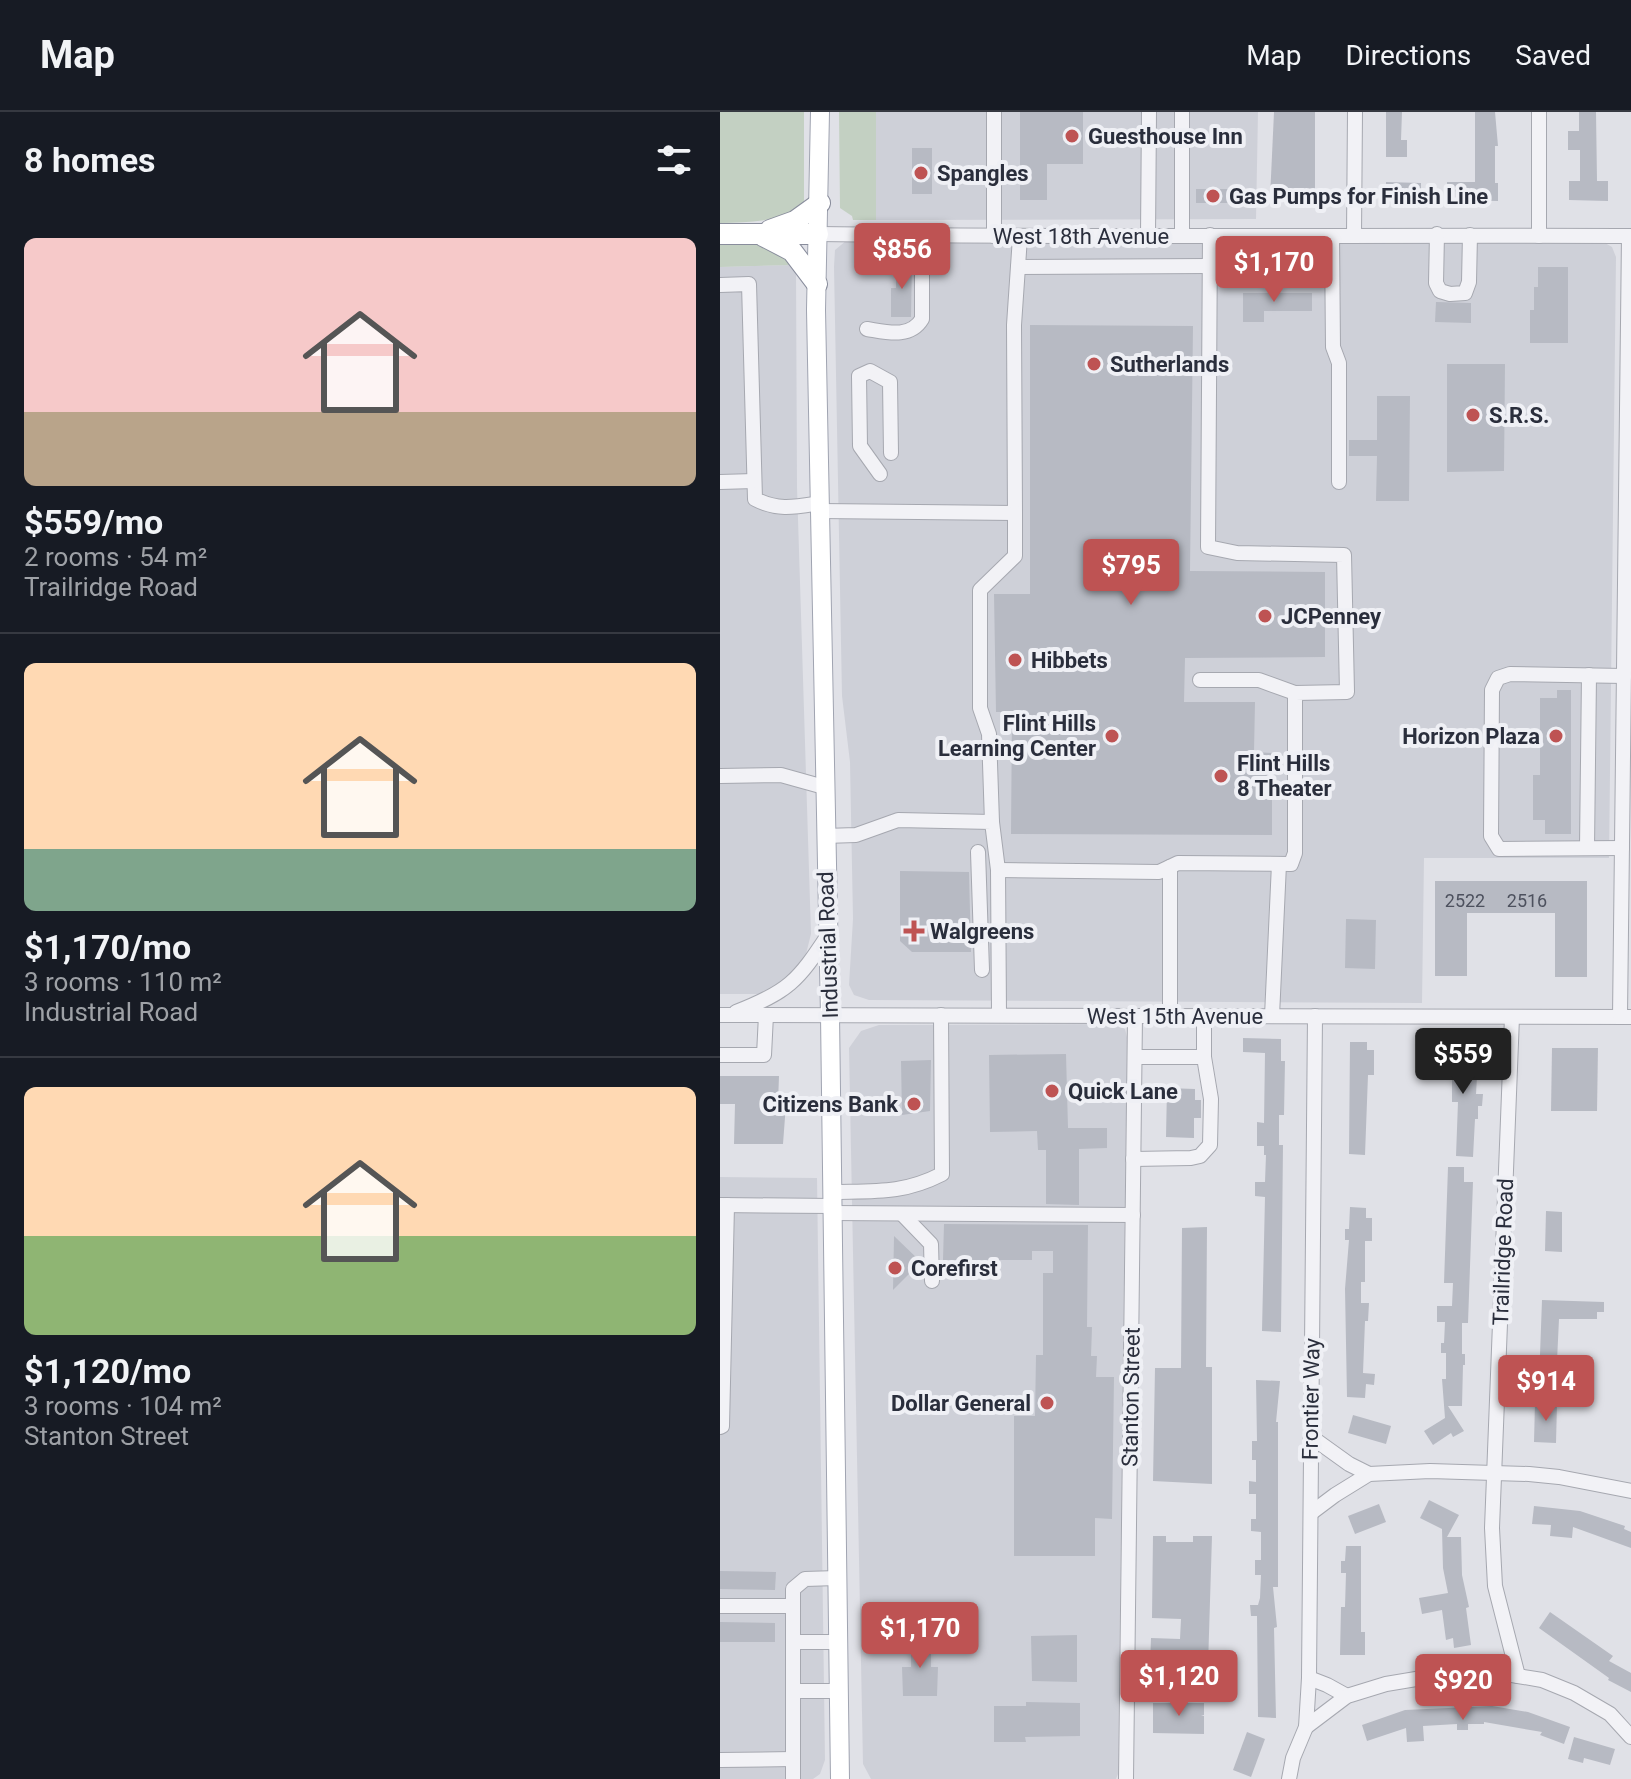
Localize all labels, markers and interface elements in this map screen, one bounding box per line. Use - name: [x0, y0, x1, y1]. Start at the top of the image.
- text: Map: [40, 33, 115, 77]
- text: Map: [1246, 39, 1302, 72]
- text: Directions: [1346, 39, 1471, 72]
- text: Saved: [1515, 39, 1591, 72]
- place label: Guesthouse Inn: [1088, 124, 1243, 149]
- marker: Guesthouse Inn: [1063, 127, 1081, 145]
- icon: filters: [652, 138, 696, 182]
- text: 8 homes: [24, 140, 155, 180]
- place label: Spangles: [937, 161, 1029, 186]
- marker: Spangles: [912, 164, 930, 182]
- place label: Gas Pumps for Finish Line: [1229, 184, 1488, 209]
- marker: Gas Pumps for Finish Line: [1204, 187, 1222, 205]
- pin: $856: [855, 223, 949, 291]
- street label: West 18th Avenue: [993, 224, 1169, 249]
- text: $856: [872, 234, 932, 264]
- pin: $1,170: [1209, 236, 1339, 304]
- text: $1,170: [1234, 247, 1314, 277]
- icon: home: [288, 290, 432, 434]
- place label: Sutherlands: [1110, 352, 1229, 377]
- marker: Sutherlands: [1085, 355, 1103, 373]
- place label: S.R.S.: [1489, 403, 1549, 428]
- marker: S.R.S.: [1464, 406, 1482, 424]
- text: $559/mo: [24, 502, 163, 542]
- pin: $795: [1084, 539, 1178, 607]
- text: 2 rooms · 54 m²: [24, 542, 207, 572]
- text: $795: [1101, 550, 1161, 580]
- text: Trailridge Road: [24, 572, 198, 602]
- place label: JCPenney: [1281, 604, 1382, 629]
- marker: JCPenney: [1256, 607, 1274, 625]
- place label: Hibbets: [1031, 648, 1108, 673]
- marker: Hibbets: [1006, 651, 1024, 669]
- place label: Flint Hills Learning Center: [938, 711, 1096, 761]
- icon: home: [288, 715, 432, 859]
- place label: Horizon Plaza: [1402, 724, 1540, 749]
- marker: Flint Hills Learning Center: [1103, 727, 1121, 745]
- marker: Horizon Plaza: [1547, 727, 1565, 745]
- place label: Flint Hills 8 Theater: [1237, 751, 1332, 801]
- marker: Flint Hills 8 Theater: [1212, 767, 1230, 785]
- street label: Industrial Road: [813, 871, 843, 1019]
- house number: 2522: [1445, 890, 1485, 911]
- house number: 2516: [1507, 890, 1547, 911]
- place label: Walgreens: [930, 919, 1034, 944]
- marker: Walgreens: [905, 922, 923, 940]
- text: $1,170/mo: [24, 927, 191, 967]
- text: 3 rooms · 110 m²: [24, 967, 222, 997]
- text: Industrial Road: [24, 997, 198, 1027]
- street label: West 15th Avenue: [1087, 1004, 1263, 1029]
- pin: $559: [1416, 1028, 1510, 1096]
- text: $559: [1433, 1039, 1493, 1069]
- place label: Quick Lane: [1068, 1079, 1178, 1104]
- marker: Quick Lane: [1043, 1082, 1061, 1100]
- place label: Citizens Bank: [763, 1092, 898, 1117]
- marker: Citizens Bank: [905, 1095, 923, 1113]
- icon: home: [288, 1139, 432, 1283]
- street label: Trailridge Road: [1488, 1178, 1518, 1326]
- place label: Corefirst: [911, 1256, 998, 1281]
- marker: Corefirst: [886, 1259, 904, 1277]
- street label: Stanton Street: [1117, 1327, 1145, 1467]
- street label: Frontier Way: [1297, 1337, 1325, 1460]
- text: $1,120/mo: [24, 1351, 191, 1391]
- pin: $914: [1499, 1355, 1593, 1423]
- text: $914: [1516, 1366, 1576, 1396]
- text: 3 rooms · 104 m²: [24, 1391, 222, 1421]
- place label: Dollar General: [891, 1391, 1031, 1416]
- marker: Dollar General: [1038, 1394, 1056, 1412]
- text: Stanton Street: [24, 1421, 189, 1451]
- pin: $1,170: [855, 1602, 985, 1670]
- text: $1,170: [880, 1613, 960, 1643]
- pin: $1,120: [1114, 1650, 1244, 1718]
- pin: $920: [1416, 1654, 1510, 1722]
- text: $1,120: [1139, 1661, 1219, 1691]
- text: $920: [1433, 1665, 1493, 1695]

